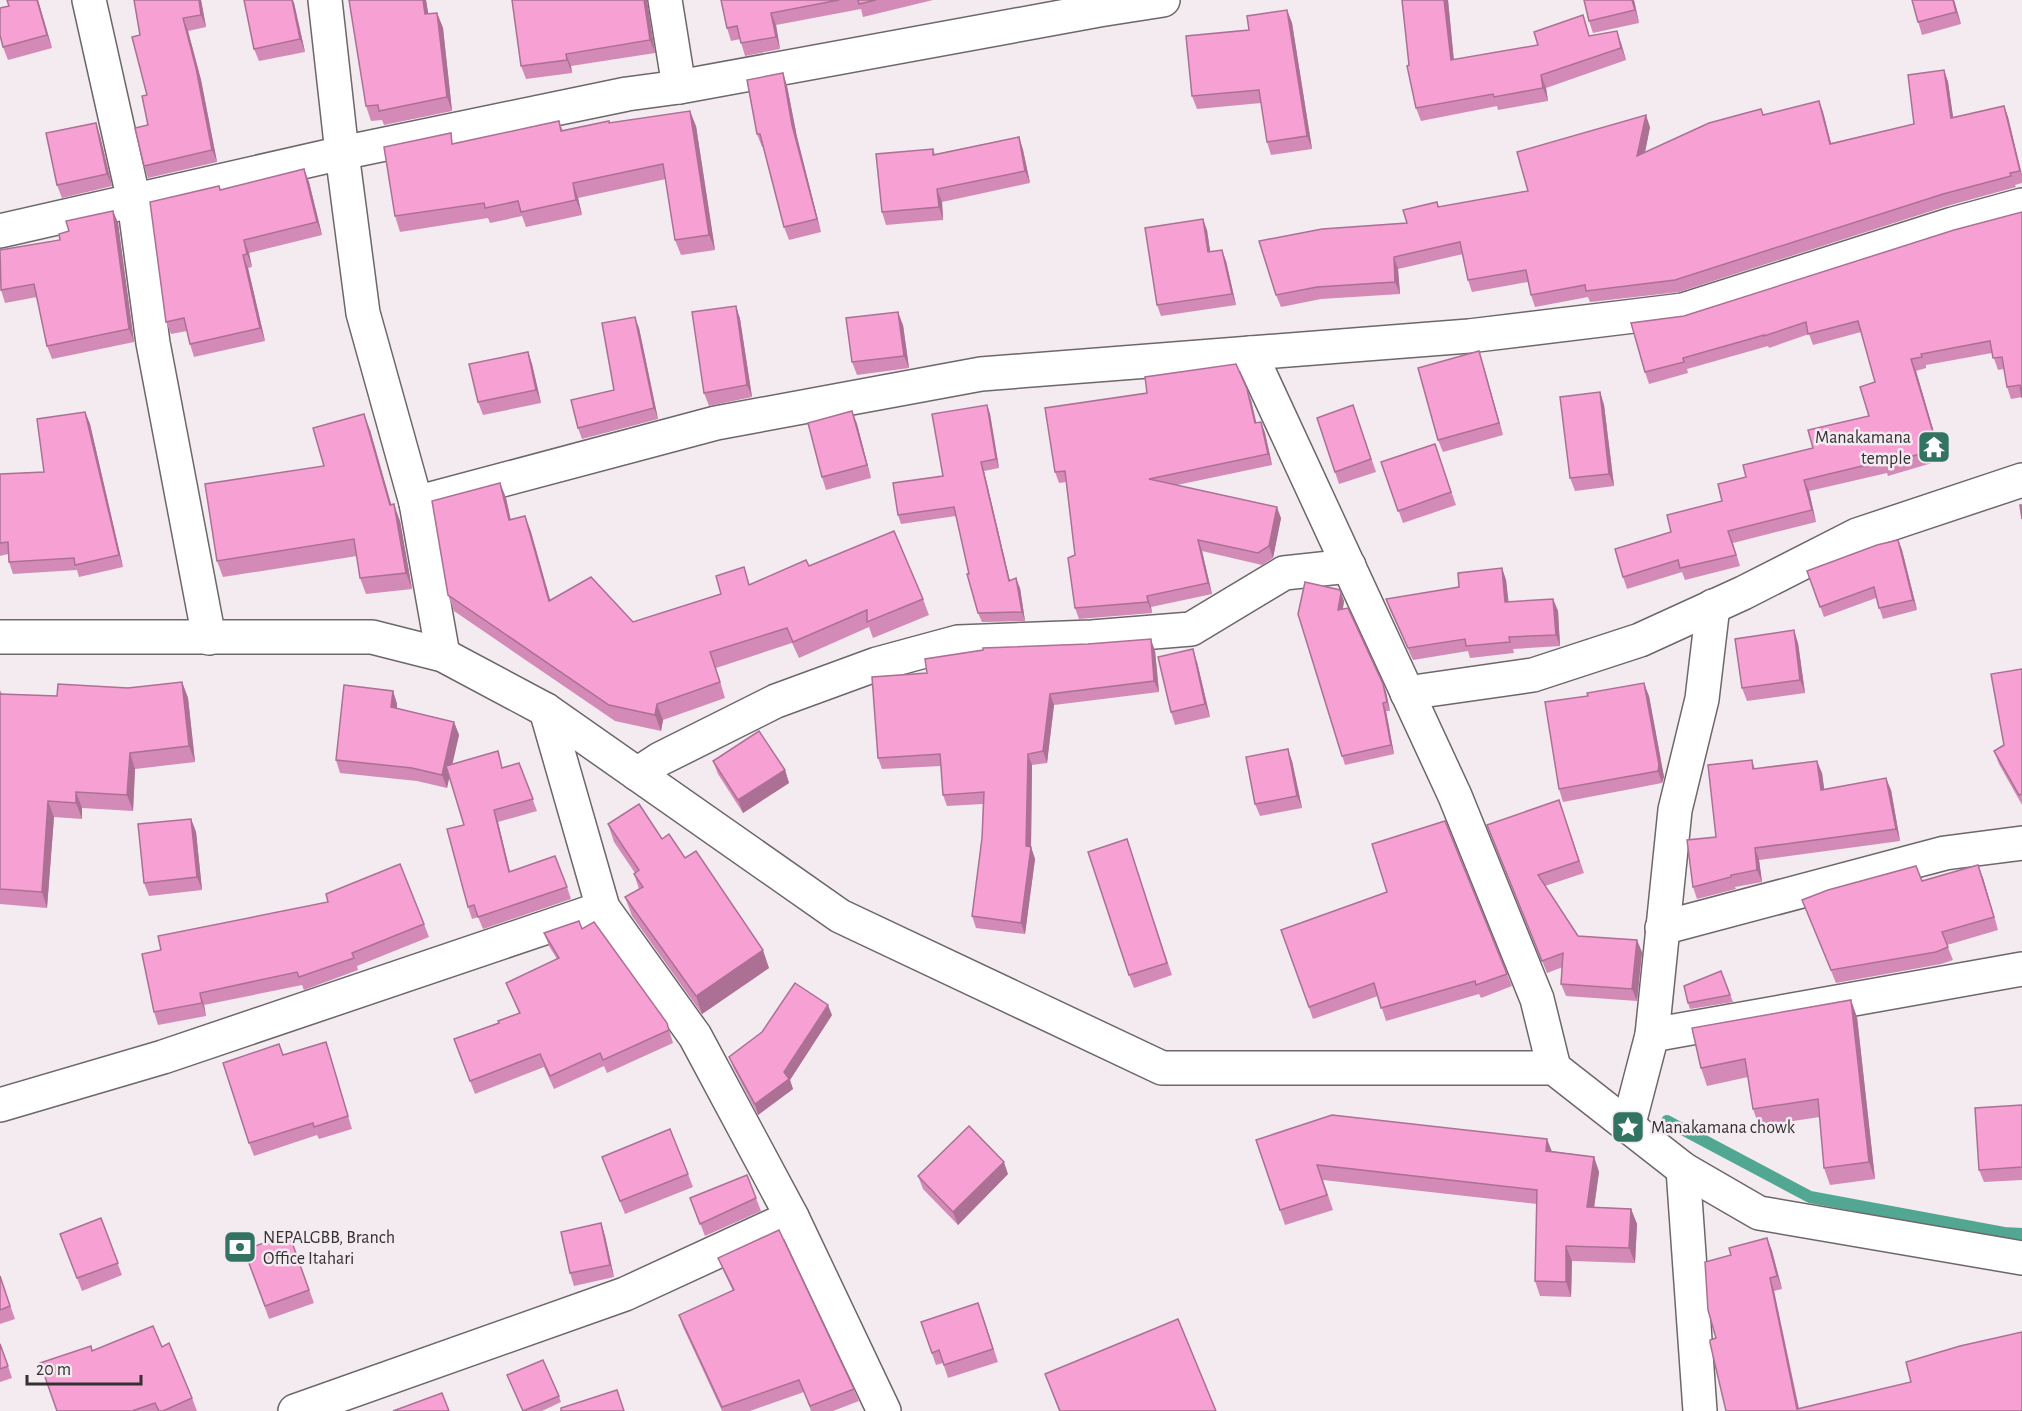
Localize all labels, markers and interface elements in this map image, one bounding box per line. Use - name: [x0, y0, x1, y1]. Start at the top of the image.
- place label: Manakamana temple: [1815, 429, 1911, 468]
- temple icon: Manakamana temple: [1916, 429, 1952, 465]
- place icon: Manakamana chowk: [1610, 1109, 1646, 1145]
- place label: Manakamana chowk: [1651, 1119, 1796, 1137]
- bank icon: NEPALGBB, Branch Office Itahari: [222, 1229, 258, 1265]
- place label: NEPALGBB, Branch Office Itahari: [263, 1229, 395, 1268]
- scale bar: [27, 1348, 141, 1386]
- text: 20 m: [36, 1361, 71, 1379]

